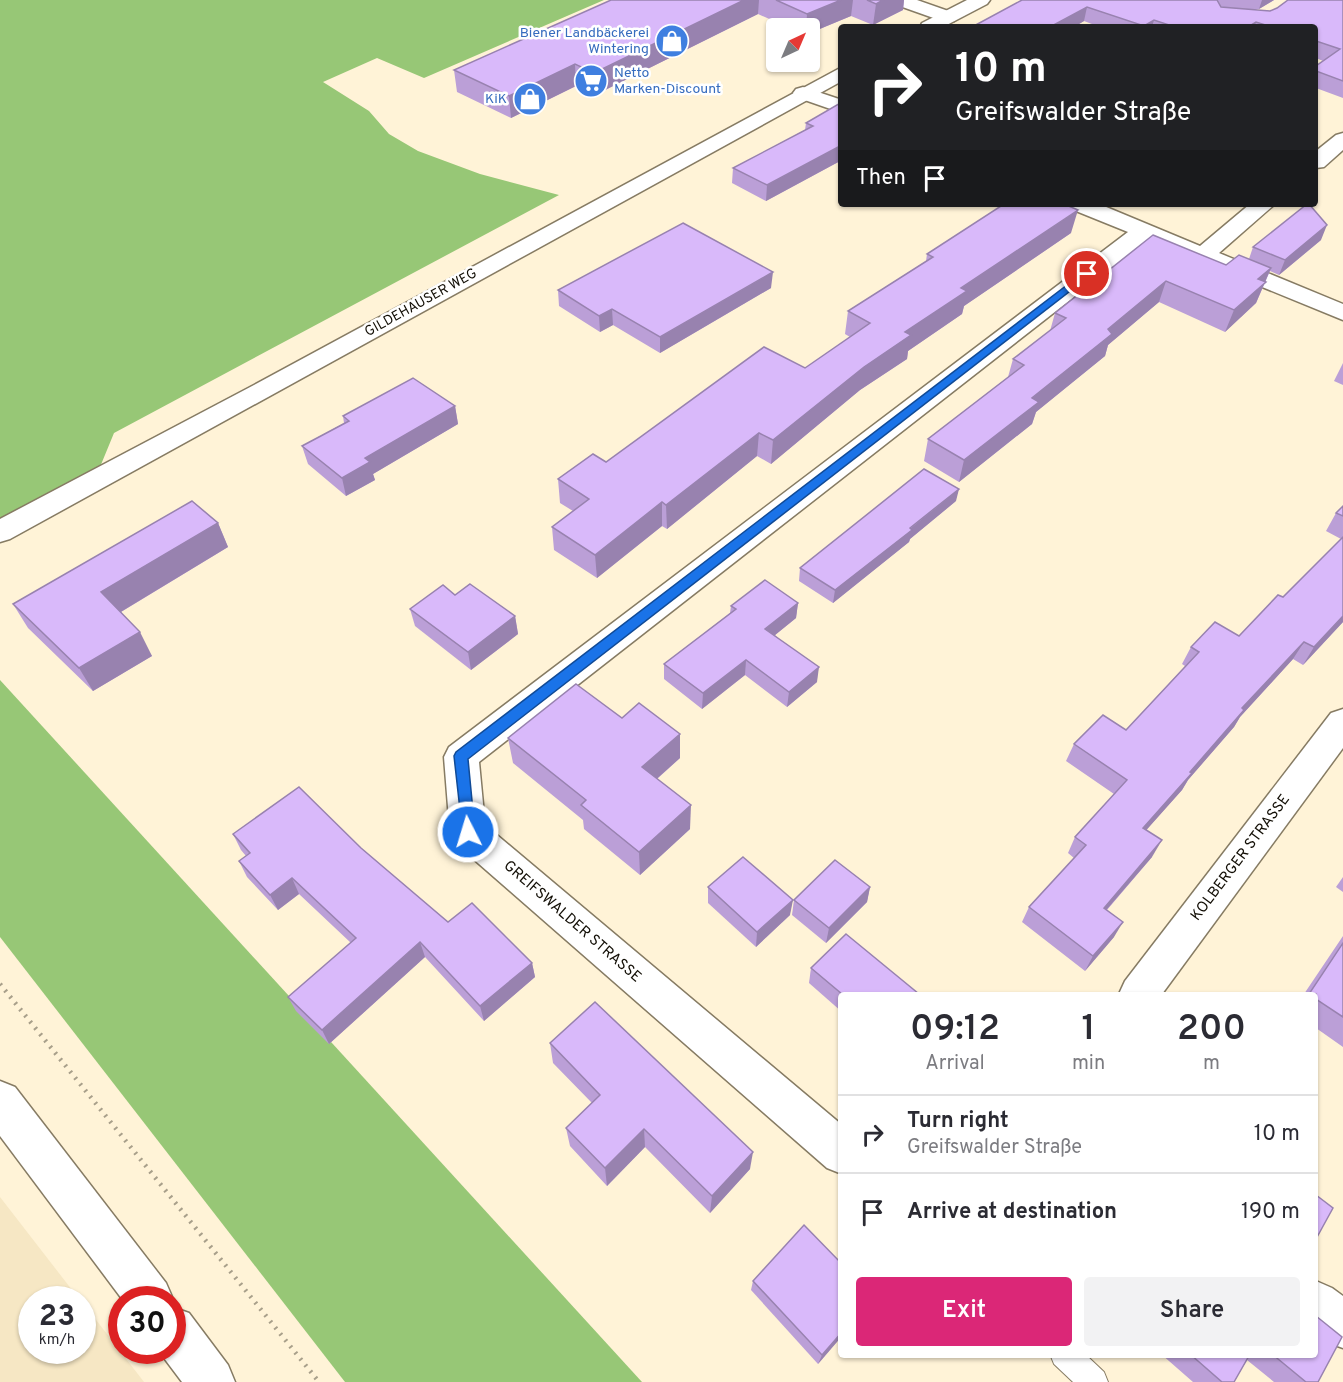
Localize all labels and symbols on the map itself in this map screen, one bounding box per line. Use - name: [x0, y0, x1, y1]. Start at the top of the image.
- north arrow: [766, 18, 820, 72]
- shop icon: Biener Landbäckerei Wintering: [654, 23, 690, 59]
- place label: Biener Landbäckerei Wintering: [520, 25, 649, 58]
- supermarket icon: Netto Marken-Discount: [573, 63, 609, 99]
- place label: Netto Marken-Discount: [614, 65, 721, 98]
- shop icon: KiK: [512, 81, 548, 117]
- place label: KiK: [485, 91, 507, 108]
- pin: [1061, 248, 1112, 299]
- street label: GILDEHAUSER WEG: [362, 265, 480, 341]
- street label: KOLBERGER STRASSE: [1187, 791, 1295, 925]
- position arrow: [436, 800, 500, 864]
- street label: GREIFSWALDER STRASSE: [499, 857, 645, 987]
- speed limit sign: 30: [108, 1286, 186, 1364]

